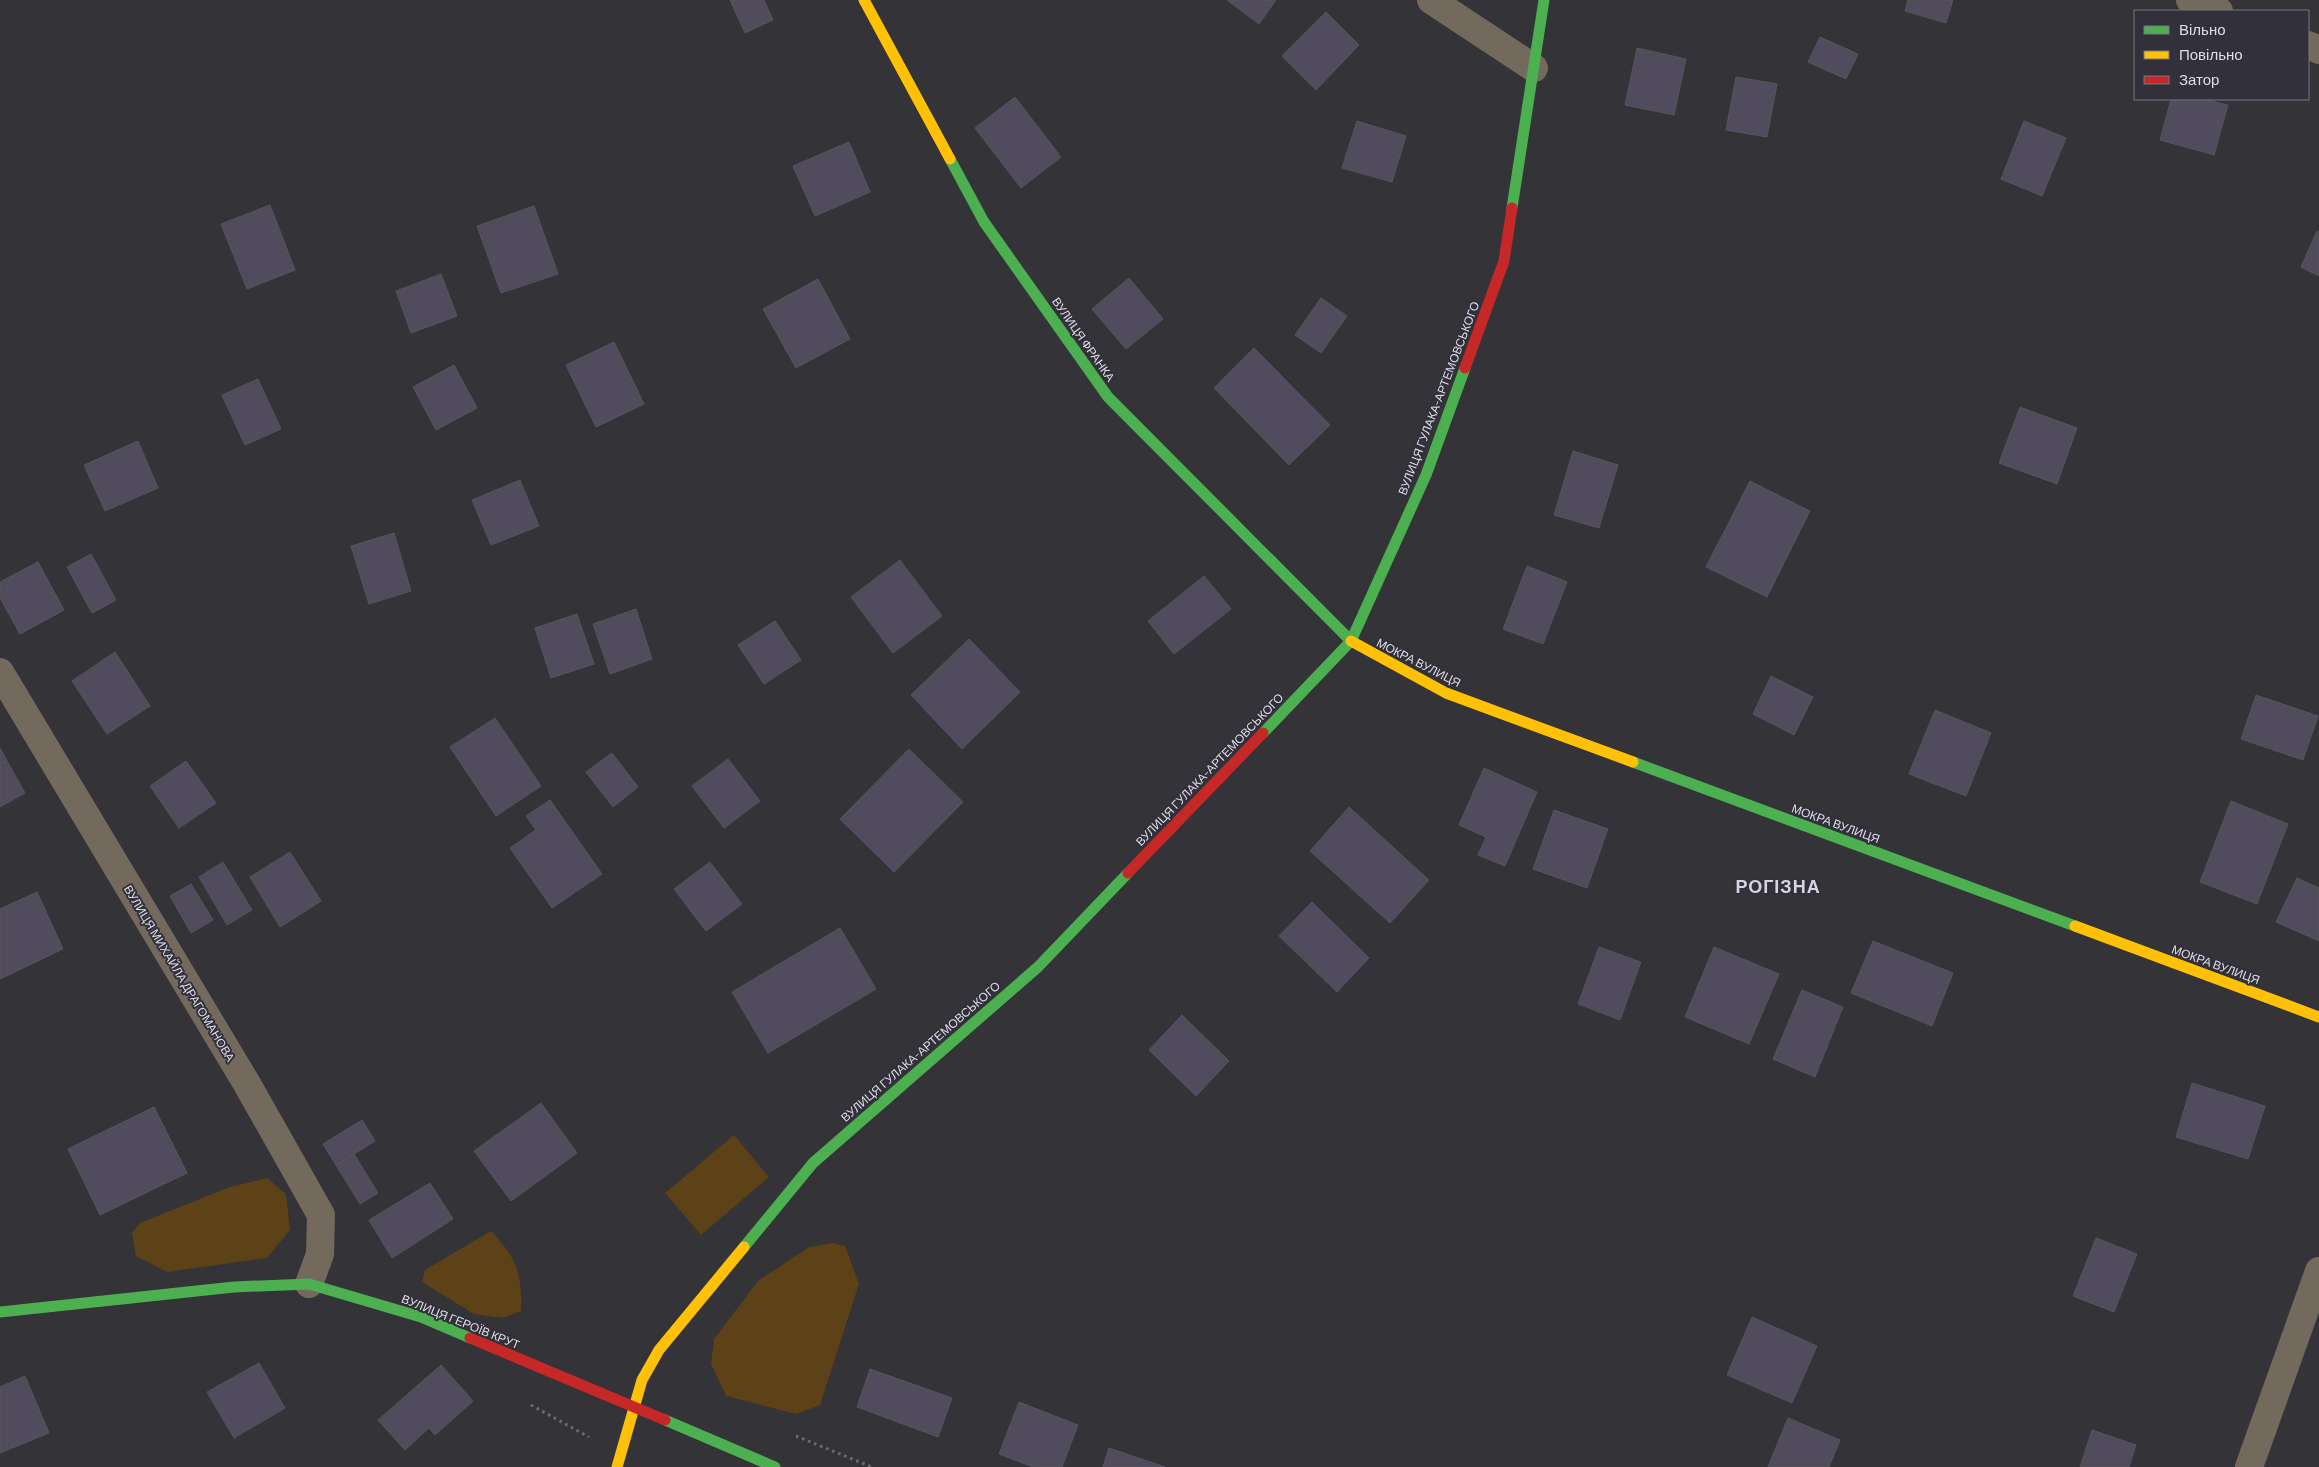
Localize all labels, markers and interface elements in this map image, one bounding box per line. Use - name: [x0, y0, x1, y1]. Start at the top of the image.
- legend: [2134, 10, 2309, 100]
- text: Вільно: [2179, 20, 2226, 38]
- text: Повільно: [2179, 45, 2243, 63]
- text: Затор: [2179, 70, 2219, 88]
- street label: ВУЛИЦЯ ФРАНКА: [1049, 294, 1118, 384]
- street label: ВУЛИЦЯ ГУЛАКА-АРТЕМОВСЬКОГО: [1395, 299, 1482, 497]
- street label: МОКРА ВУЛИЦЯ: [1374, 635, 1464, 690]
- street label: ВУЛИЦЯ ГУЛАКА-АРТЕМОВСЬКОГО: [1132, 690, 1286, 849]
- street label: МОКРА ВУЛИЦЯ: [1790, 801, 1882, 846]
- district label: РОГІЗНА: [1735, 875, 1821, 897]
- street label: ВУЛИЦЯ МИХАЙЛА ДРАГОМАНОВА: [121, 882, 238, 1064]
- street label: МОКРА ВУЛИЦЯ: [2170, 942, 2262, 987]
- street label: ВУЛИЦЯ ГУЛАКА-АРТЕМОВСЬКОГО: [838, 978, 1003, 1125]
- street label: ВУЛИЦЯ ГЕРОЇВ КРУТ: [399, 1291, 523, 1352]

